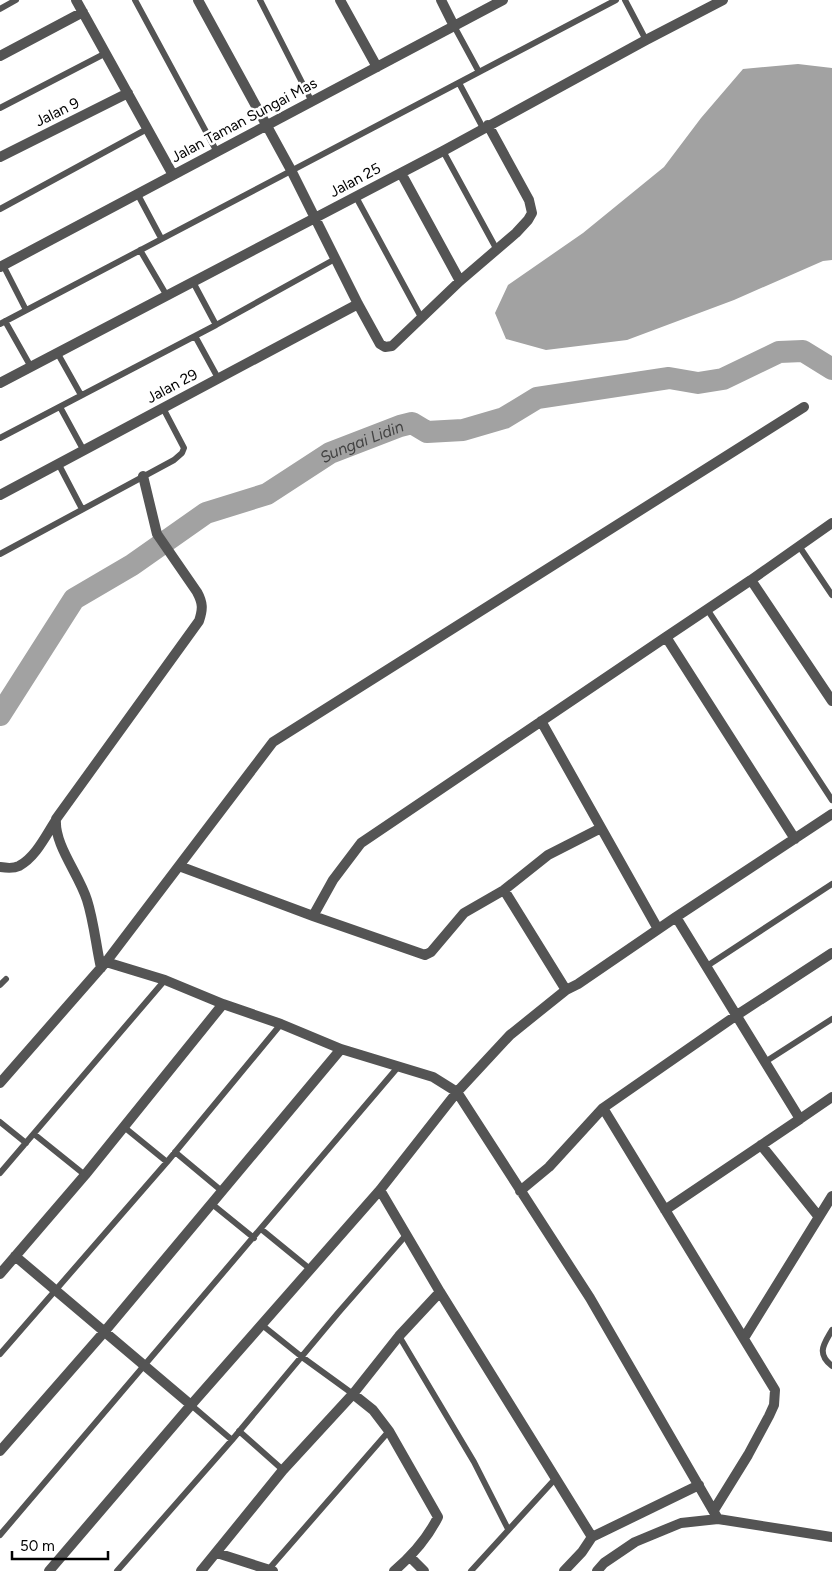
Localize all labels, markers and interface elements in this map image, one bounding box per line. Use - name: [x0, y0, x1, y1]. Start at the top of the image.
- street label: Jalan Taman Sungai Mas: [168, 74, 320, 166]
- street label: Jalan 9: [32, 94, 82, 130]
- street label: Jalan 25: [326, 159, 384, 201]
- street label: Jalan 29: [143, 365, 201, 407]
- water label: Sungai Lidin: [316, 417, 406, 467]
- scale bar: [12, 1528, 109, 1560]
- text: 50 m: [20, 1537, 55, 1555]

